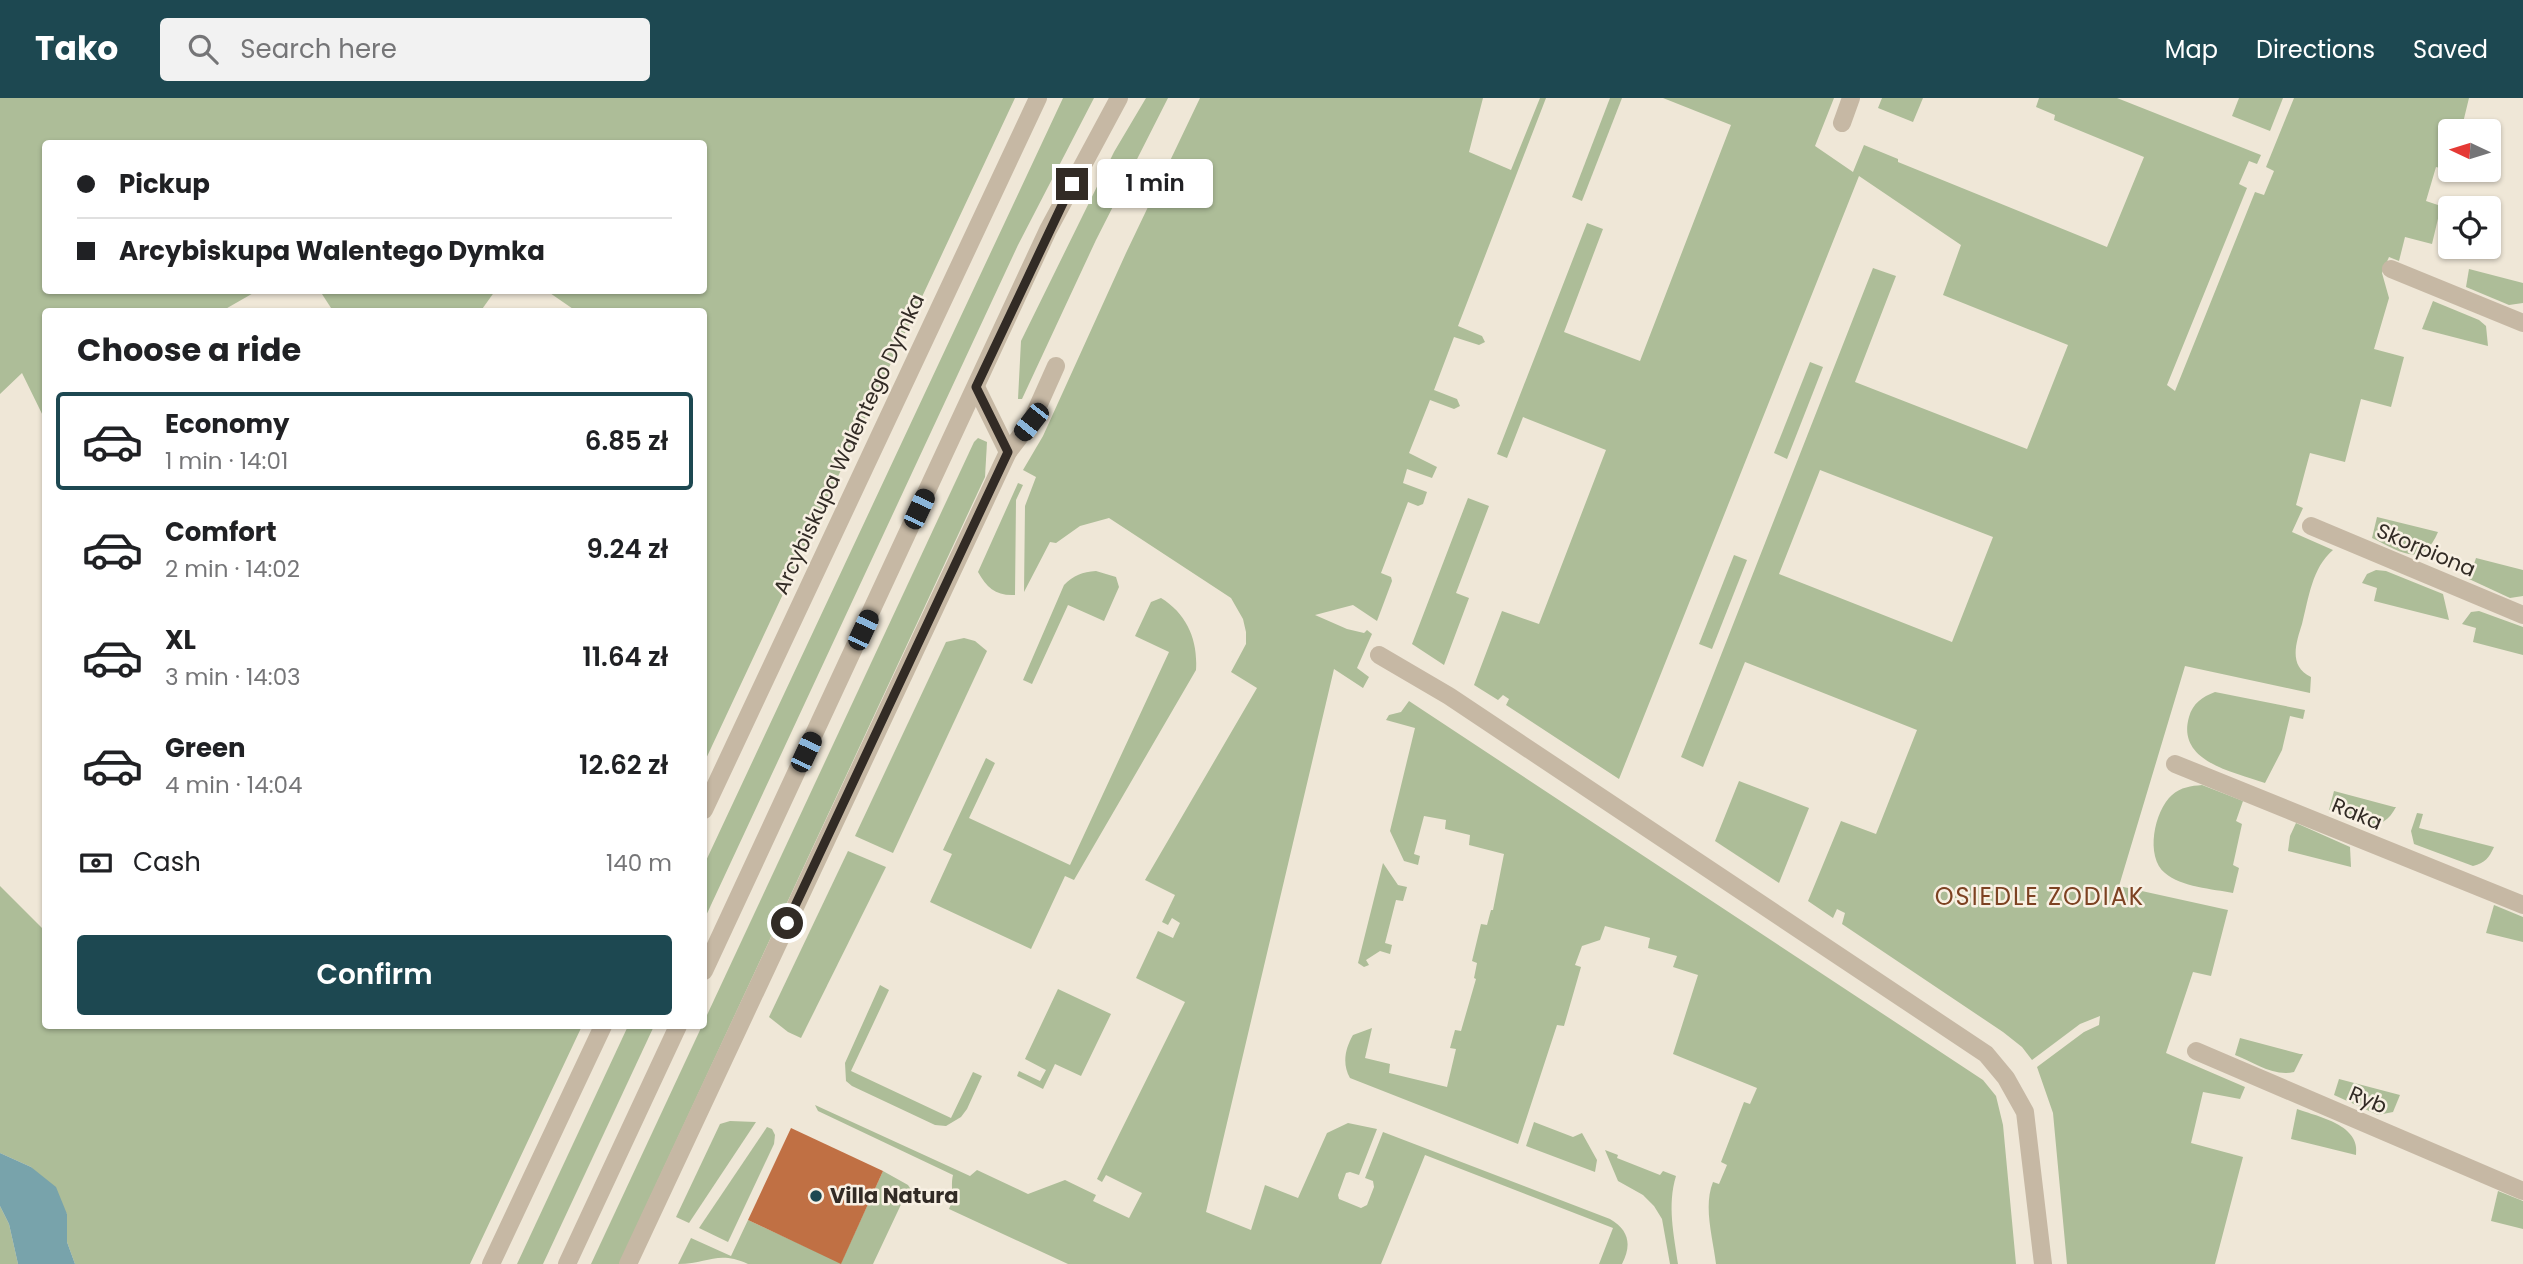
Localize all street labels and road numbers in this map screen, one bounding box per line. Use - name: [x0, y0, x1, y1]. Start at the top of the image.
- street label: Arcybiskupa Walentego Dymka: [766, 289, 931, 599]
- street label: Skorpiona: [2372, 516, 2480, 583]
- street label: Raka: [2328, 790, 2387, 837]
- street label: Ryb: [2345, 1079, 2392, 1120]

